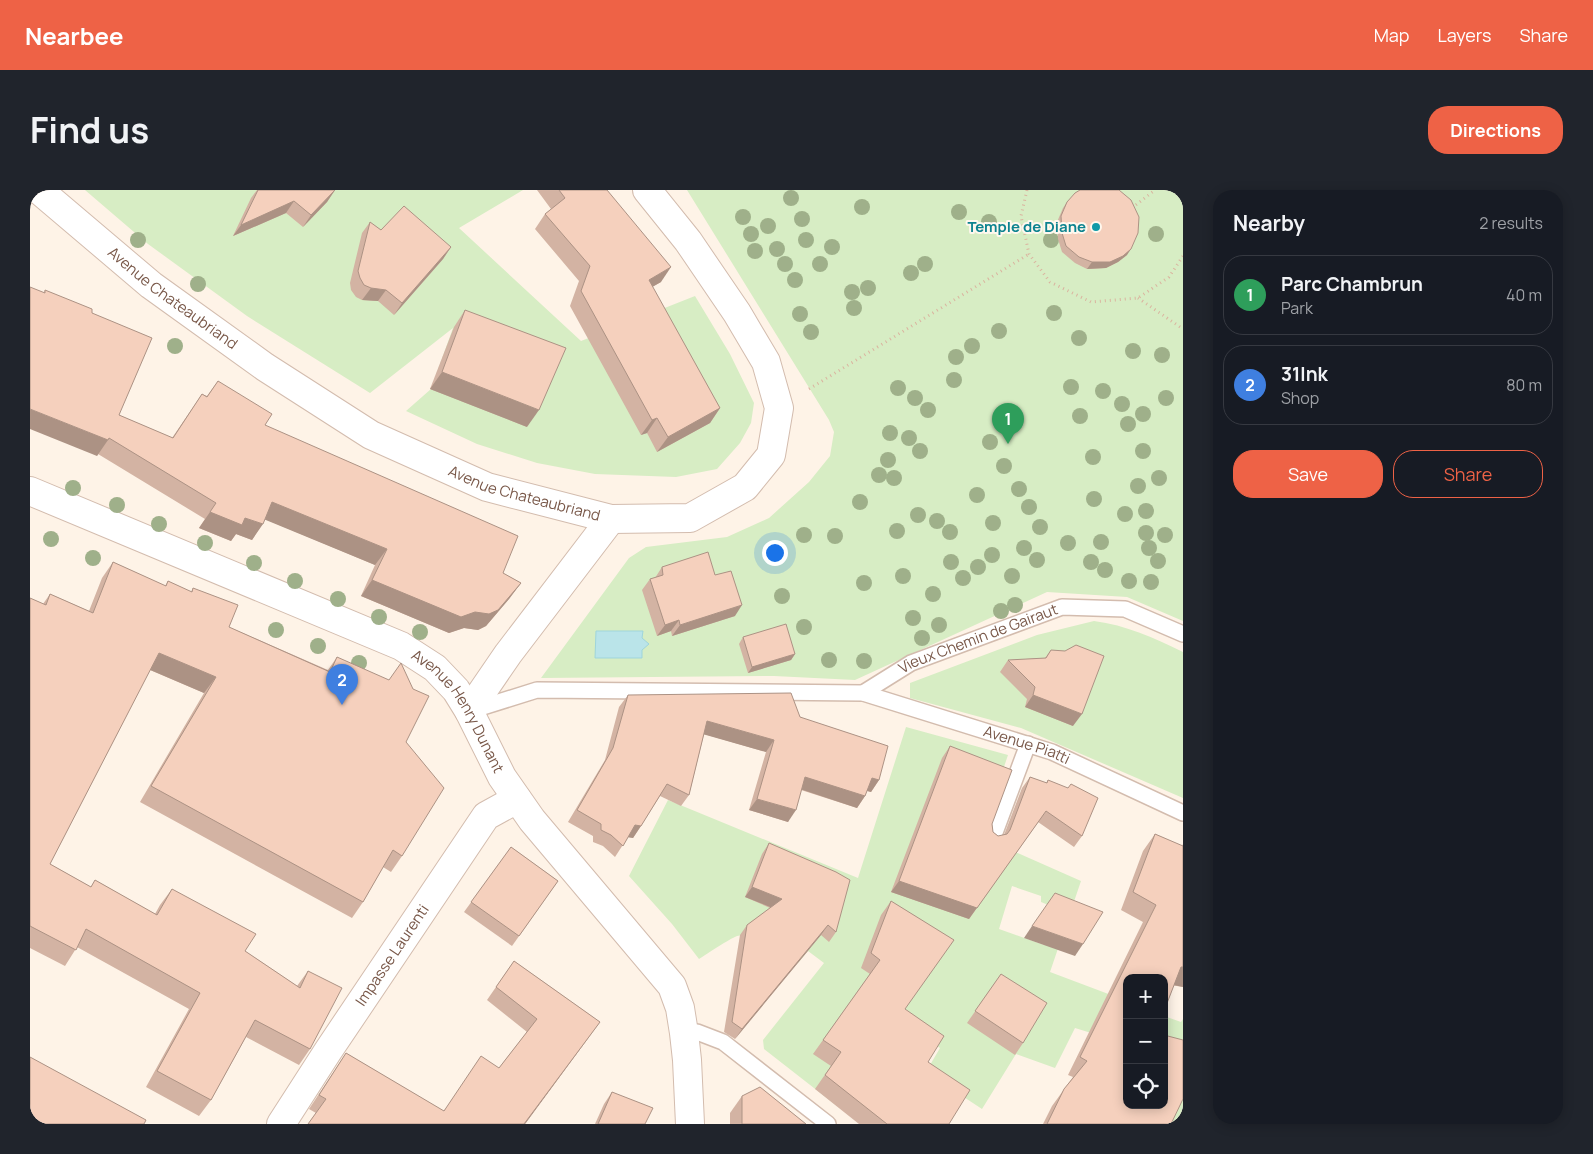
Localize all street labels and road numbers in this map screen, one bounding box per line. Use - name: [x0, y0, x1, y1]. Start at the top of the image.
- street label: Avenue Chateaubriand: [103, 242, 242, 354]
- street label: Avenue Chateaubriand: [445, 460, 603, 526]
- street label: Vieux Chemin de Gairaut: [894, 599, 1061, 678]
- street label: Avenue Henry Dunant: [407, 644, 509, 776]
- street label: Avenue Piatti: [981, 720, 1074, 769]
- street label: Impasse Laurenti: [350, 900, 434, 1010]

